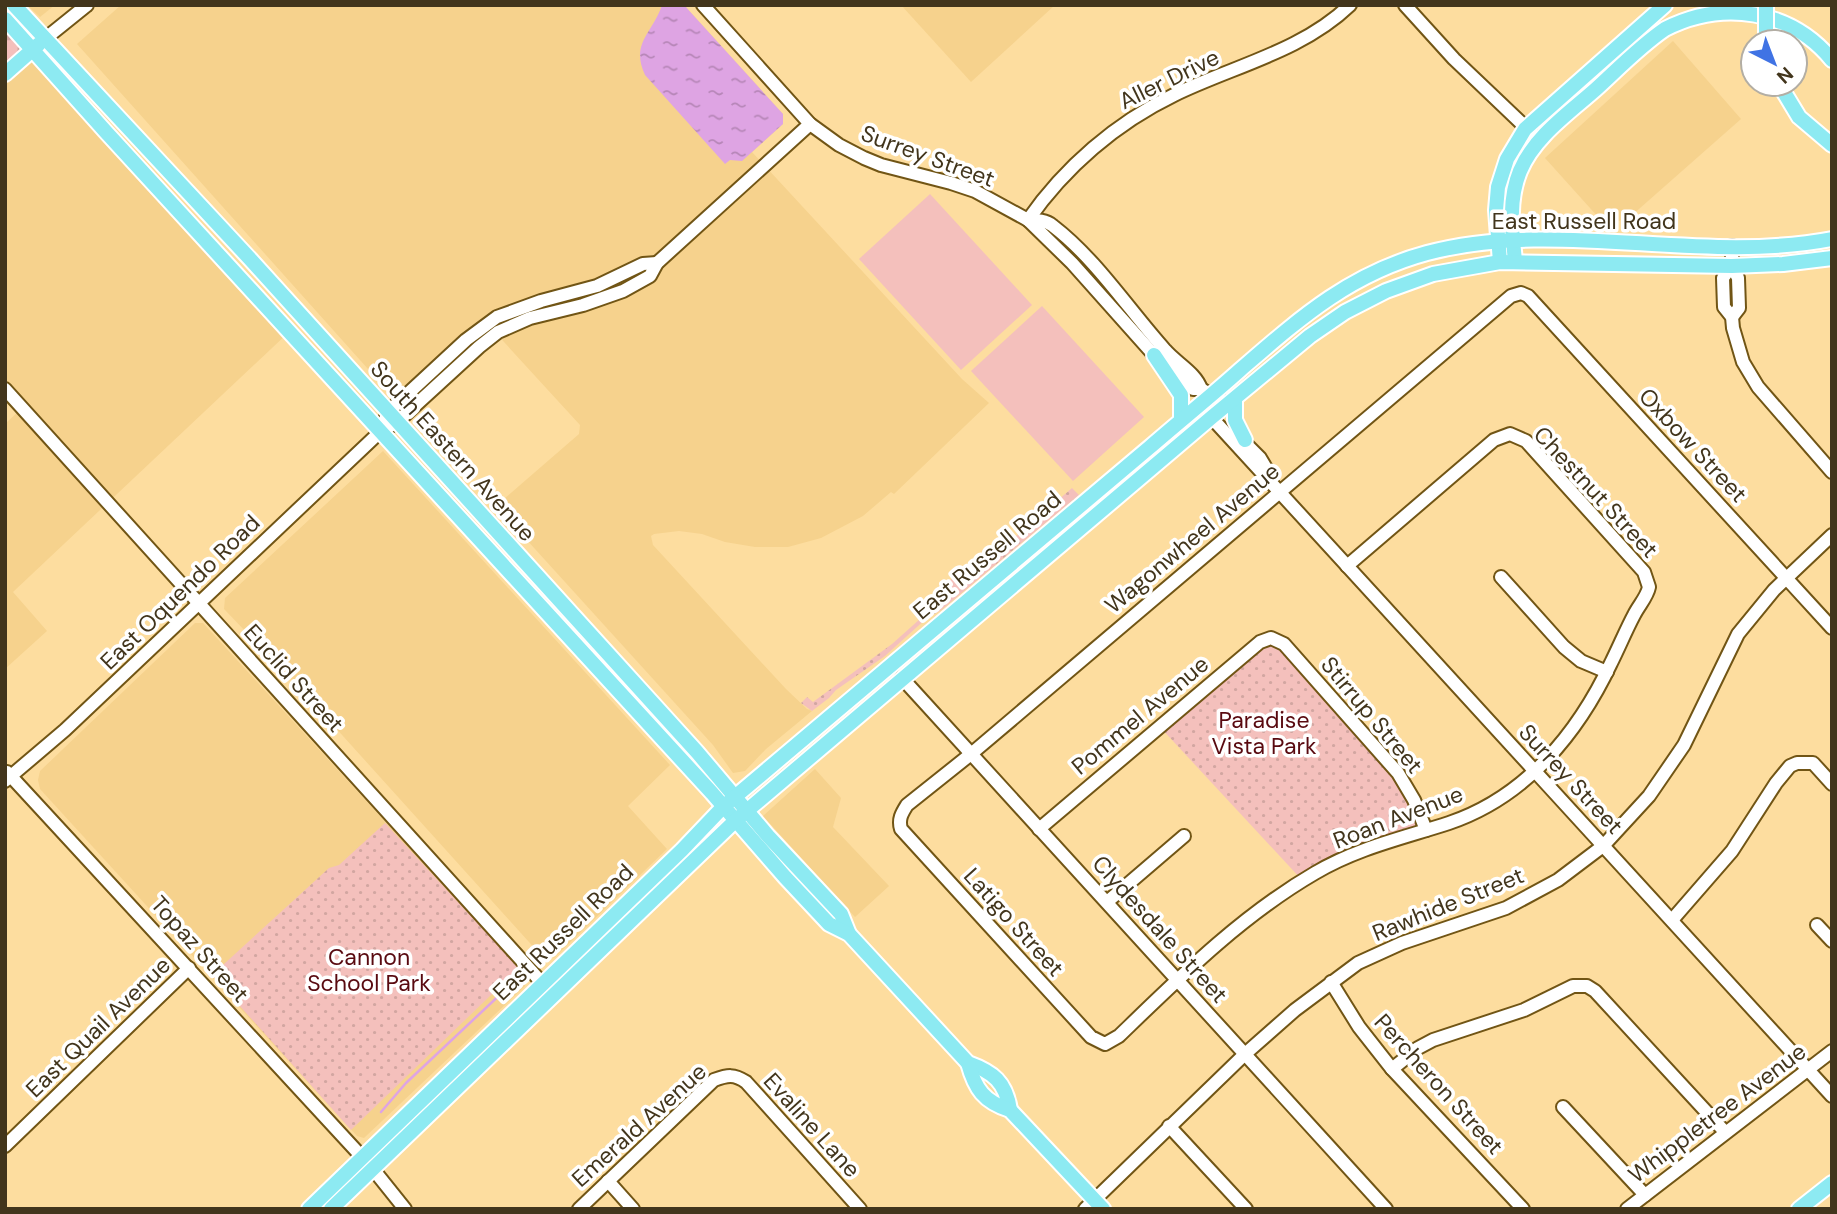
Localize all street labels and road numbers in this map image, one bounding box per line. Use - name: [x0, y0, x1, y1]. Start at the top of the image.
- street label: Aller Drive: [1114, 42, 1224, 116]
- street label: Surrey Street: [857, 118, 999, 194]
- street label: East Russell Road: [1492, 206, 1676, 236]
- street label: South Eastern Avenue: [364, 354, 542, 548]
- street label: Oxbow Street: [1632, 382, 1754, 508]
- street label: Chestnut Street: [1527, 420, 1665, 564]
- street label: Wagonwheel Avenue: [1098, 456, 1286, 620]
- street label: East Russell Road: [907, 484, 1067, 626]
- street label: East Oquendo Road: [94, 508, 266, 676]
- street label: Euclid Street: [237, 618, 351, 738]
- street label: Pommel Avenue: [1065, 649, 1215, 781]
- street label: Stirrup Street: [1314, 650, 1430, 780]
- street label: Surrey Street: [1512, 718, 1630, 840]
- street label: Roan Avenue: [1329, 779, 1467, 855]
- street label: Clydesdale Street: [1086, 849, 1234, 1009]
- street label: East Russell Road: [486, 857, 640, 1007]
- street label: Rawhide Street: [1368, 860, 1528, 948]
- street label: Latigo Street: [957, 861, 1071, 983]
- street label: Topaz Street: [144, 889, 256, 1009]
- street label: East Quail Avenue: [19, 950, 177, 1104]
- street label: Percheron Street: [1368, 1007, 1510, 1161]
- street label: Whippletree Avenue: [1622, 1036, 1812, 1190]
- street label: Emerald Avenue: [565, 1057, 713, 1193]
- street label: Evaline Lane: [757, 1066, 867, 1184]

